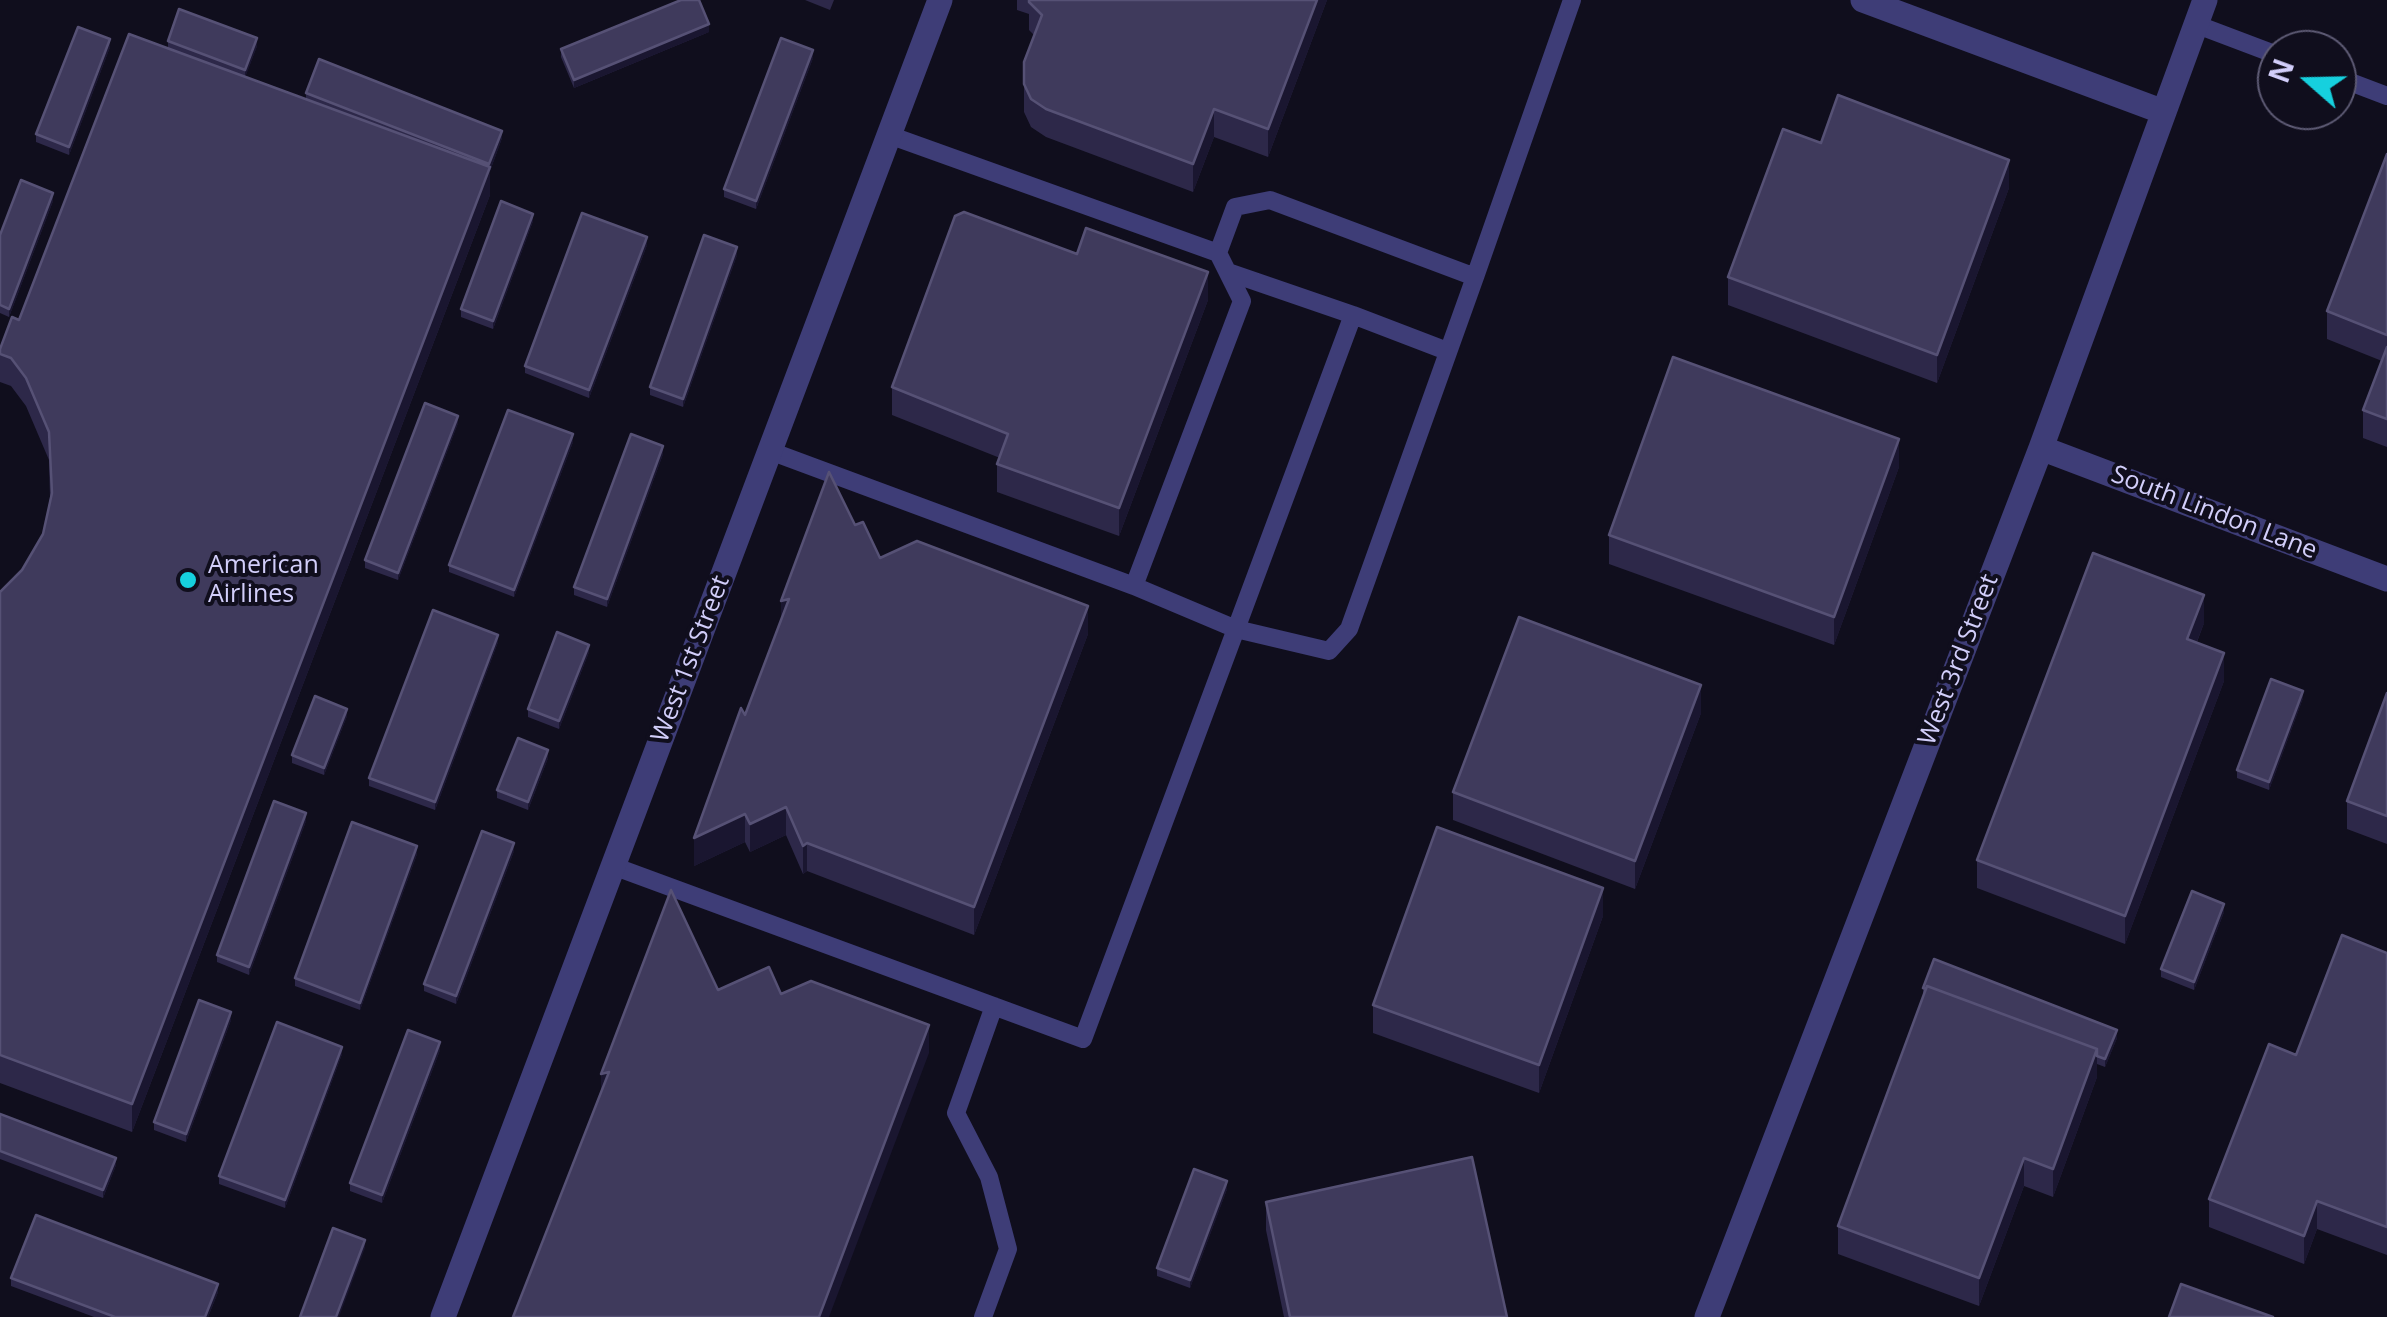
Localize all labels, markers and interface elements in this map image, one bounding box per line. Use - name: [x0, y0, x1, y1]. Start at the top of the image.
- north arrow: [2257, 30, 2357, 130]
- text: N: [2259, 53, 2302, 88]
- street label: South Lindon Lane: [2107, 460, 2321, 566]
- place label: American Airlines: [208, 551, 319, 610]
- marker: American Airlines: [177, 569, 199, 591]
- street label: West 3rd Street: [1913, 570, 2005, 750]
- street label: West 1st Street: [645, 572, 737, 746]

